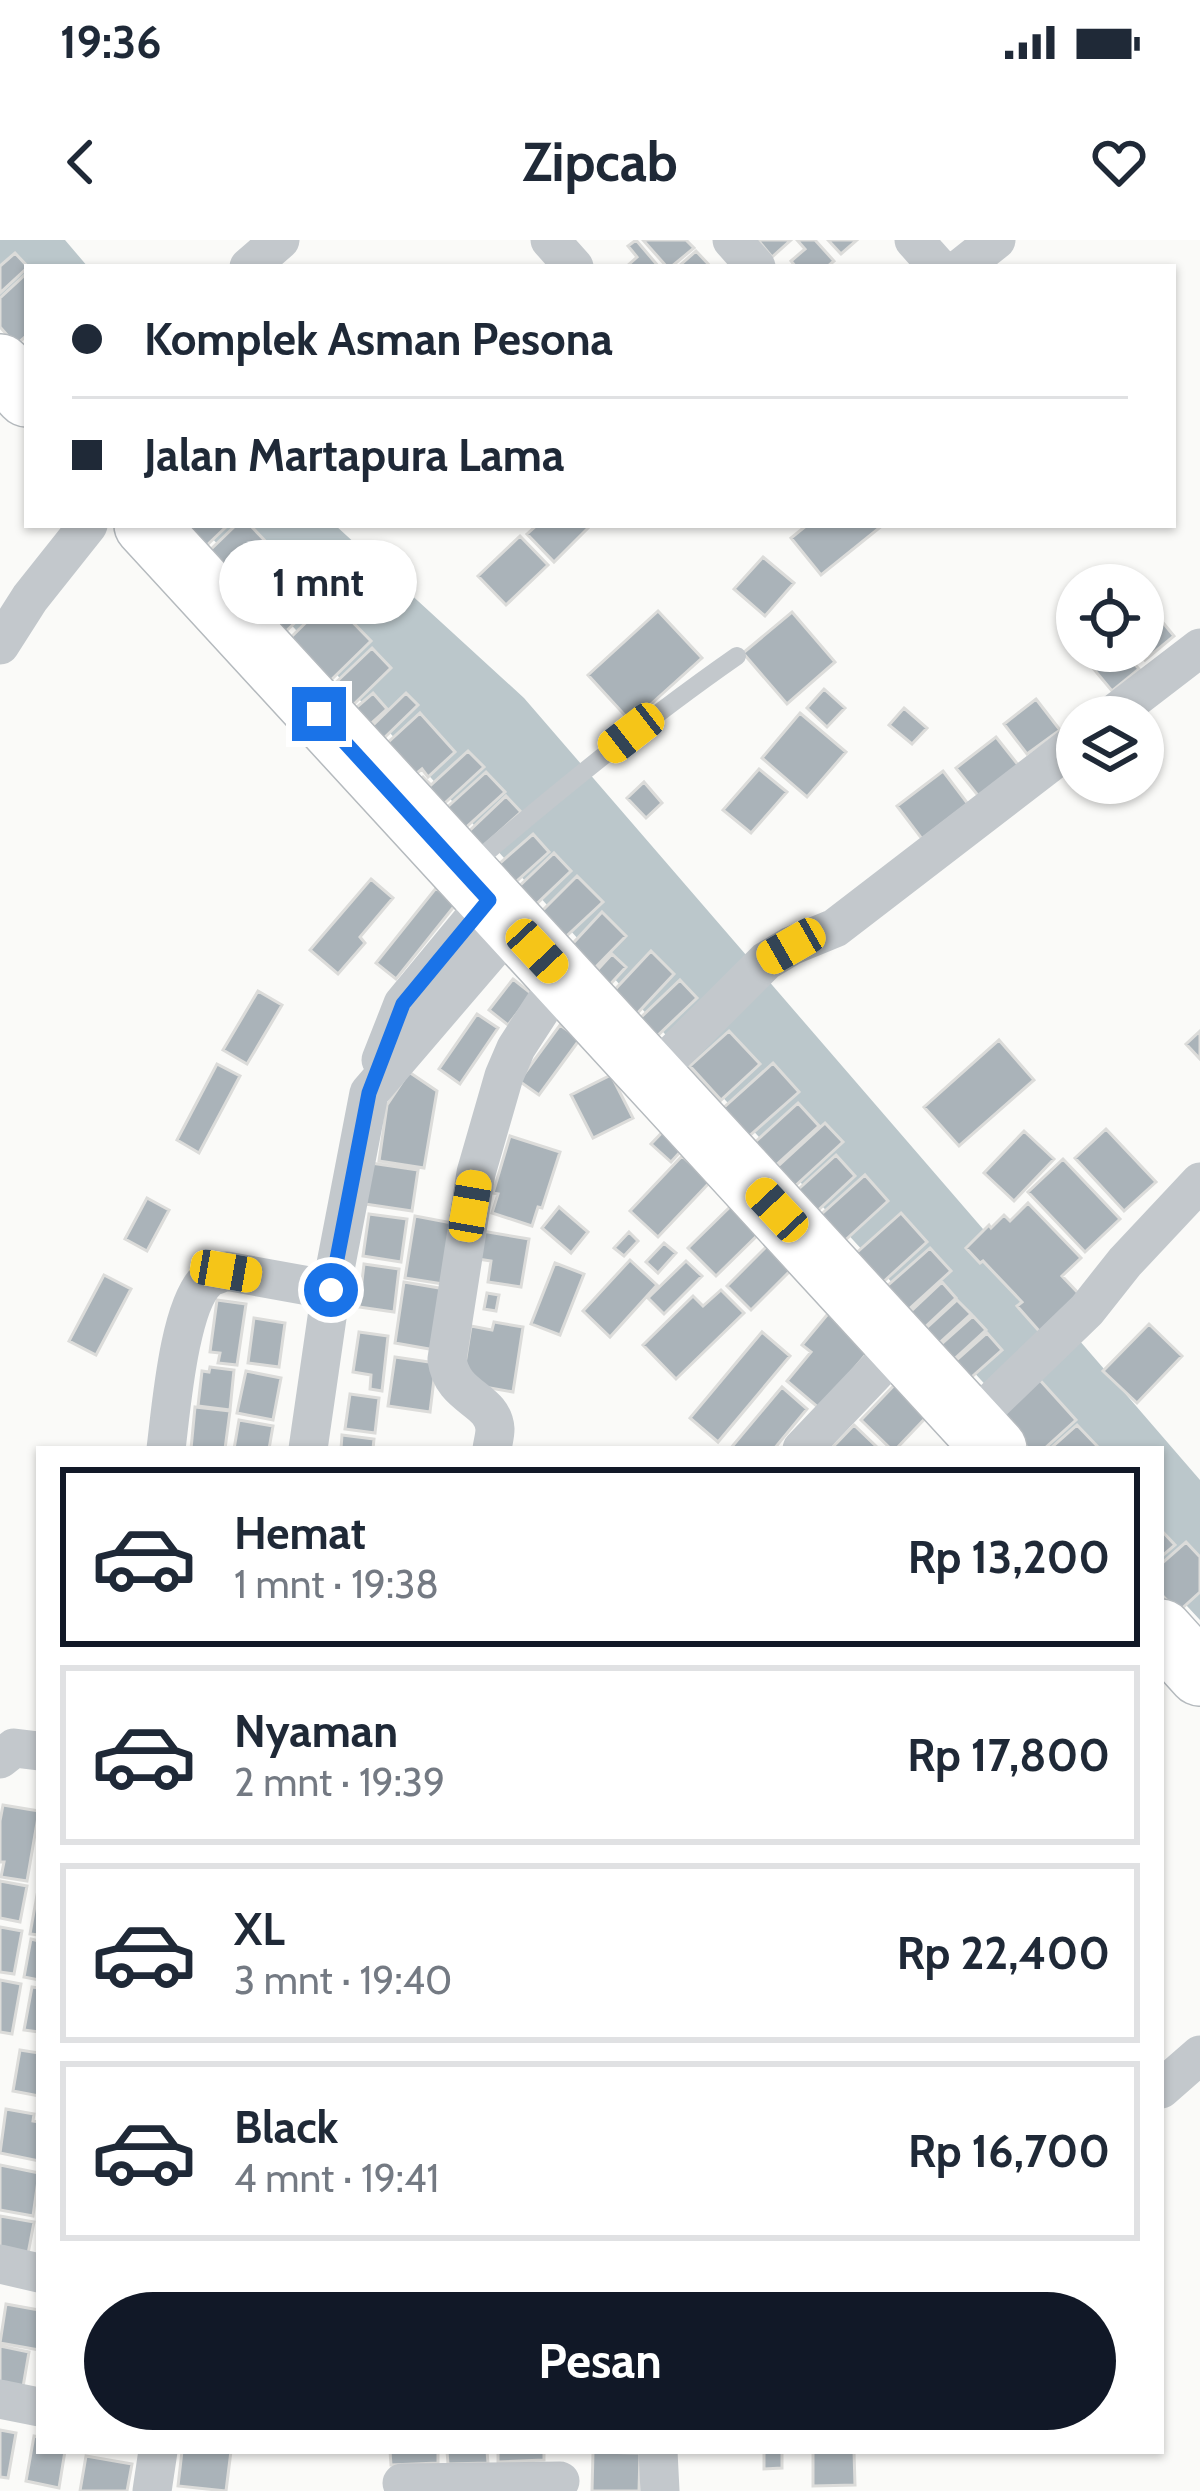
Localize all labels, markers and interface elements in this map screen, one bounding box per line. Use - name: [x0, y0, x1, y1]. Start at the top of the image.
- text: 19:36: [60, 15, 161, 69]
- icon: back: [48, 129, 114, 195]
- text: Zipcab: [522, 129, 678, 195]
- icon: heart: [1086, 129, 1152, 195]
- text: Komplek Asman Pesona: [144, 312, 613, 366]
- text: Jalan Martapura Lama: [144, 428, 564, 482]
- callout: 1 mnt: [220, 540, 418, 624]
- text: 1 mnt: [272, 558, 364, 606]
- map controls: [1056, 564, 1164, 804]
- button: locate: [1056, 564, 1164, 672]
- route end: [292, 687, 346, 741]
- button: layers: [1056, 696, 1164, 804]
- car: [592, 697, 670, 769]
- car: [499, 912, 575, 990]
- car: [751, 912, 831, 980]
- car: [446, 1167, 494, 1245]
- car: [739, 1171, 815, 1249]
- car: [187, 1247, 265, 1295]
- route start: [304, 1263, 358, 1317]
- icon: car: [90, 1503, 198, 1611]
- text: Hemat: [234, 1506, 366, 1560]
- text: Rp 13,200: [908, 1530, 1110, 1584]
- text: 1 mnt · 19:38: [234, 1560, 439, 1608]
- icon: car: [90, 1701, 198, 1809]
- text: Nyaman: [234, 1704, 398, 1758]
- text: Rp 17,800: [907, 1728, 1110, 1782]
- text: 2 mnt · 19:39: [234, 1758, 445, 1806]
- icon: car: [90, 1899, 198, 2007]
- text: XL: [234, 1902, 285, 1956]
- text: Rp 22,400: [897, 1926, 1110, 1980]
- text: 3 mnt · 19:40: [234, 1956, 452, 2004]
- icon: car: [90, 2097, 198, 2205]
- text: Black: [234, 2100, 338, 2154]
- text: Rp 16,700: [908, 2124, 1110, 2178]
- text: 4 mnt · 19:41: [234, 2154, 439, 2202]
- button: Pesan: [84, 2292, 1116, 2430]

